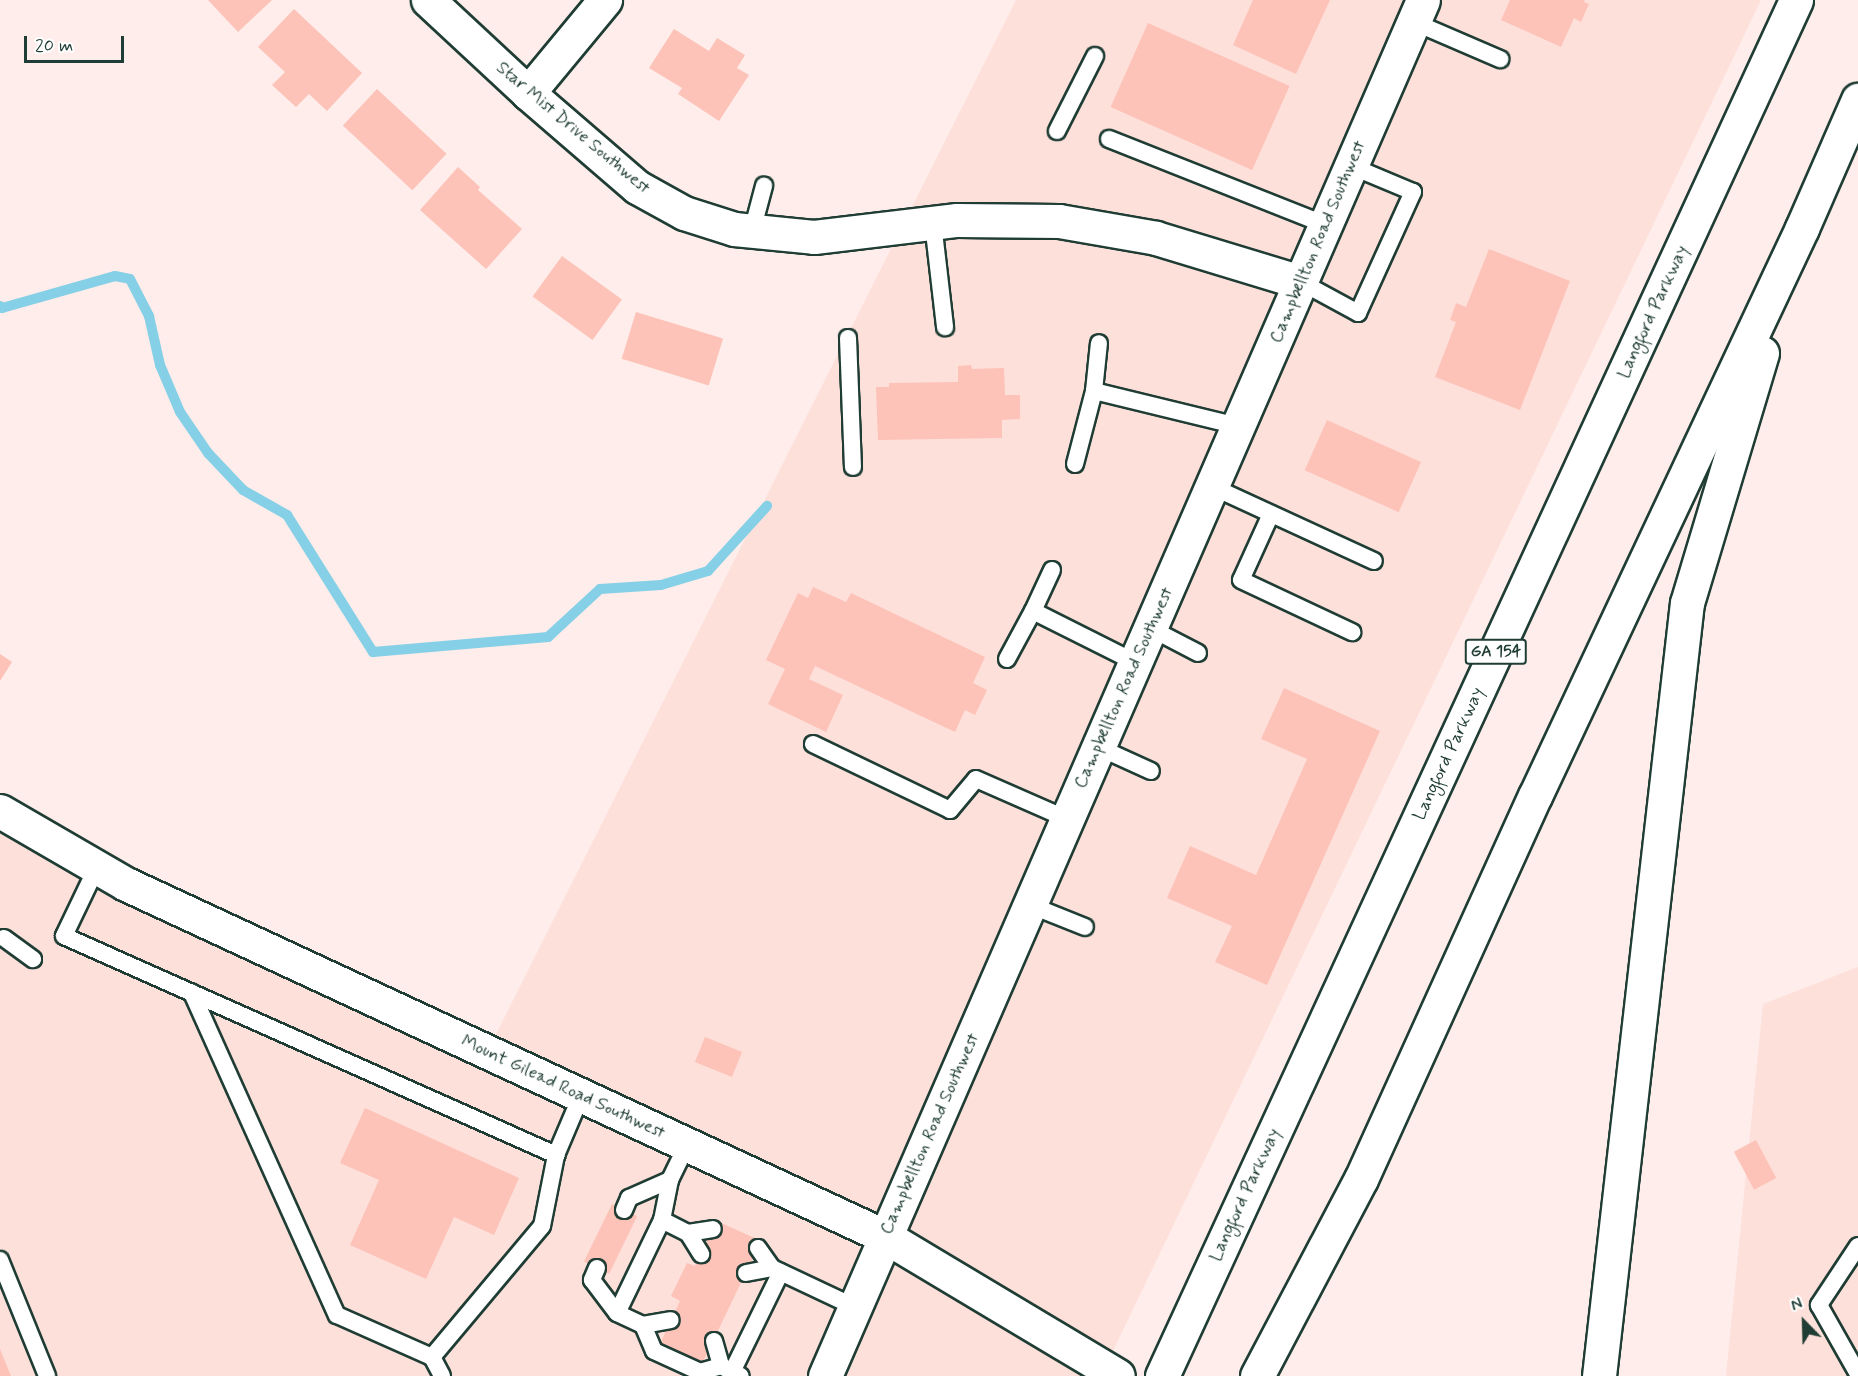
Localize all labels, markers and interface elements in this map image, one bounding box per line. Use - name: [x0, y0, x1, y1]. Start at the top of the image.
- scale bar: [27, 24, 128, 62]
- text: 20 m: [35, 34, 73, 58]
- street label: Star Mist Drive Southwest: [492, 58, 654, 198]
- street label: Campbellton Road Southwest: [1266, 138, 1370, 346]
- street label: Langford Parkway: [1614, 244, 1692, 380]
- street label: Campbellton Road Southwest: [1070, 585, 1178, 791]
- road number: GA 154: [1464, 639, 1528, 665]
- street label: Langford Parkway: [1410, 686, 1488, 822]
- street label: Mount Gilead Road Southwest: [458, 1030, 668, 1144]
- street label: Campbellton Road Southwest: [876, 1031, 984, 1237]
- street label: Langford Parkway: [1206, 1127, 1284, 1263]
- north arrow: [1774, 1292, 1834, 1352]
- text: N: [1788, 1293, 1806, 1317]

